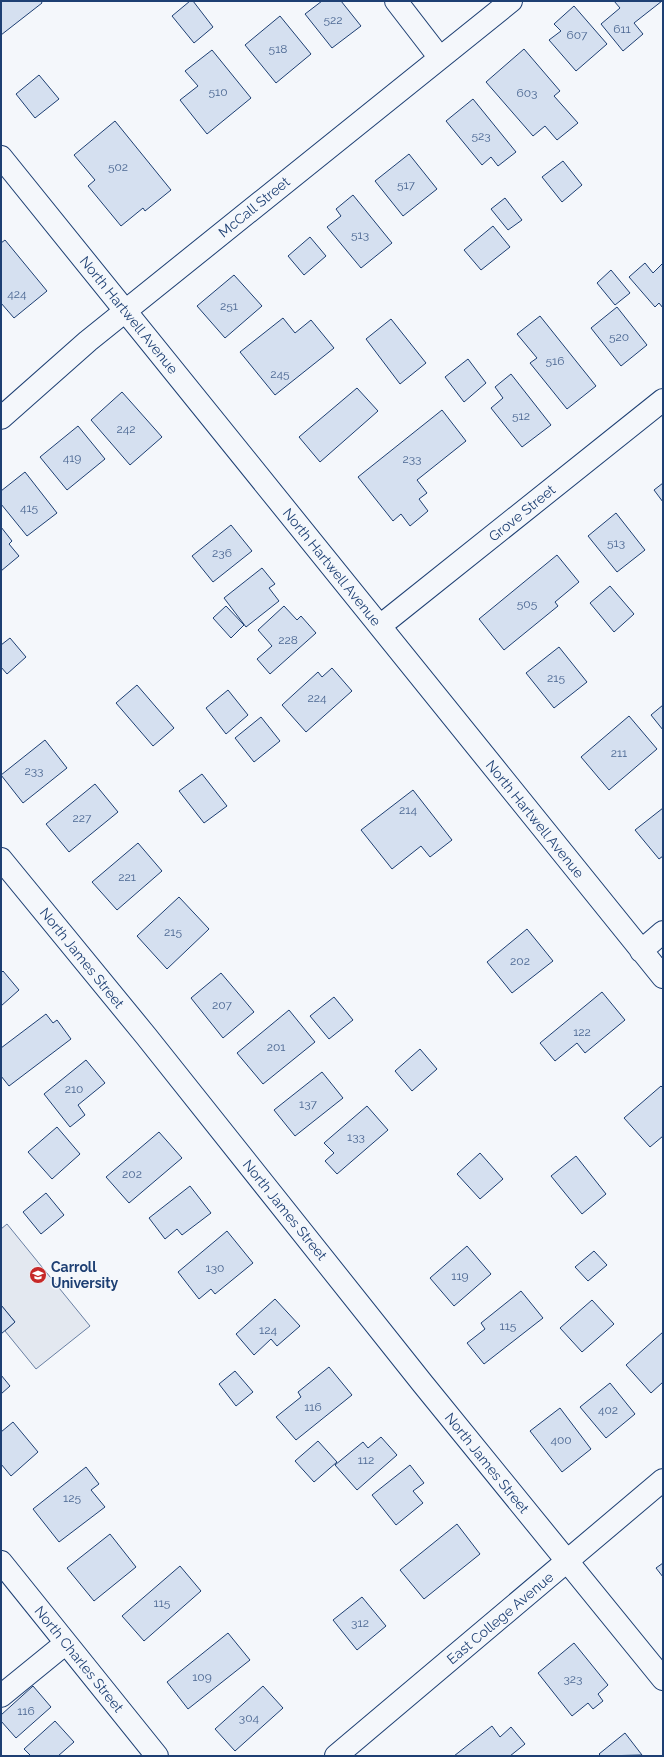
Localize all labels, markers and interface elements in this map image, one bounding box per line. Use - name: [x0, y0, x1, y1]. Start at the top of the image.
- house number: 522: [323, 13, 343, 27]
- house number: 611: [613, 22, 631, 36]
- house number: 607: [567, 28, 588, 42]
- house number: 518: [269, 42, 287, 56]
- house number: 510: [208, 85, 228, 99]
- house number: 603: [517, 86, 538, 100]
- house number: 523: [471, 129, 491, 143]
- house number: 502: [108, 160, 128, 174]
- street label: McCall Street: [215, 173, 293, 240]
- house number: 517: [397, 178, 416, 192]
- house number: 513: [351, 228, 369, 242]
- street label: North Hartwell Avenue: [77, 253, 181, 377]
- house number: 424: [7, 287, 27, 301]
- house number: 251: [220, 299, 238, 313]
- house number: 520: [609, 330, 629, 344]
- house number: 516: [546, 354, 564, 368]
- house number: 245: [270, 367, 290, 381]
- house number: 512: [512, 409, 530, 423]
- house number: 242: [116, 422, 136, 436]
- house number: 419: [63, 451, 81, 465]
- house number: 233: [402, 452, 422, 466]
- street label: Grove Street: [486, 481, 559, 545]
- house number: 415: [20, 501, 39, 515]
- street label: North Hartwell Avenue: [280, 505, 384, 629]
- house number: 513: [607, 536, 625, 550]
- house number: 236: [212, 546, 232, 560]
- house number: 505: [517, 597, 538, 611]
- house number: 228: [278, 633, 298, 647]
- house number: 215: [547, 671, 565, 685]
- house number: 224: [307, 691, 327, 705]
- house number: 211: [611, 746, 627, 760]
- street label: North Hartwell Avenue: [483, 757, 587, 881]
- house number: 233: [24, 764, 44, 778]
- house number: 214: [399, 803, 417, 817]
- house number: 227: [73, 811, 92, 825]
- house number: 221: [118, 870, 136, 884]
- street label: North James Street: [37, 905, 128, 1012]
- house number: 215: [164, 925, 182, 939]
- house number: 202: [510, 954, 530, 968]
- house number: 207: [212, 998, 233, 1012]
- house number: 122: [573, 1025, 591, 1039]
- house number: 201: [267, 1040, 285, 1054]
- house number: 210: [65, 1082, 83, 1096]
- house number: 137: [299, 1097, 318, 1111]
- house number: 133: [347, 1130, 365, 1144]
- street label: North James Street: [240, 1157, 331, 1264]
- house number: 202: [122, 1167, 142, 1181]
- place label: Carroll University: [51, 1259, 118, 1291]
- house number: 130: [206, 1261, 224, 1275]
- school or university icon: Carroll University: [28, 1265, 48, 1285]
- house number: 119: [451, 1269, 469, 1283]
- house number: 115: [500, 1319, 517, 1333]
- house number: 124: [259, 1323, 277, 1337]
- house number: 116: [304, 1400, 322, 1414]
- house number: 402: [598, 1403, 618, 1417]
- street label: North James Street: [442, 1410, 533, 1517]
- house number: 400: [550, 1433, 572, 1447]
- house number: 112: [358, 1453, 374, 1467]
- house number: 125: [63, 1491, 81, 1505]
- street label: East College Avenue: [444, 1569, 556, 1667]
- house number: 115: [154, 1596, 171, 1610]
- street label: North Charles Street: [31, 1603, 127, 1716]
- house number: 312: [351, 1616, 369, 1630]
- house number: 109: [192, 1670, 212, 1684]
- house number: 323: [563, 1672, 583, 1686]
- house number: 116: [17, 1704, 35, 1718]
- house number: 304: [239, 1711, 260, 1725]

